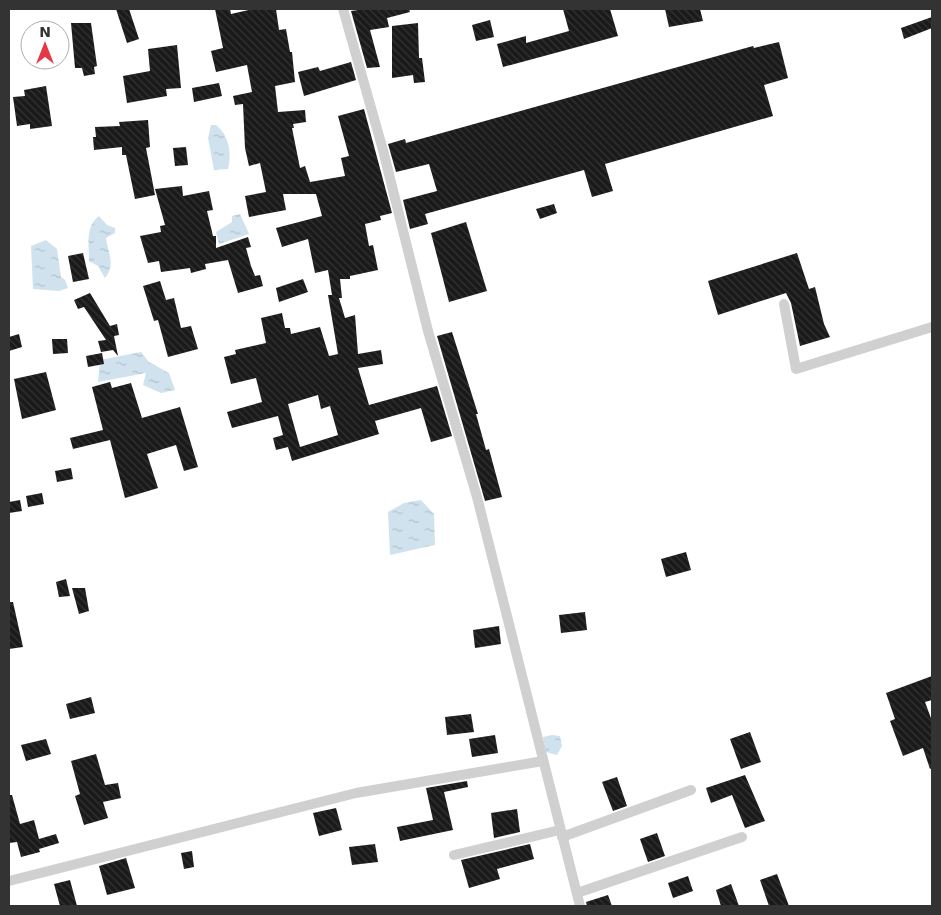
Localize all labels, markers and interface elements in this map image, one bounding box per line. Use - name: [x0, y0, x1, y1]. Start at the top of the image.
- north arrow: [20, 20, 70, 70]
- text: N: [39, 24, 51, 40]

